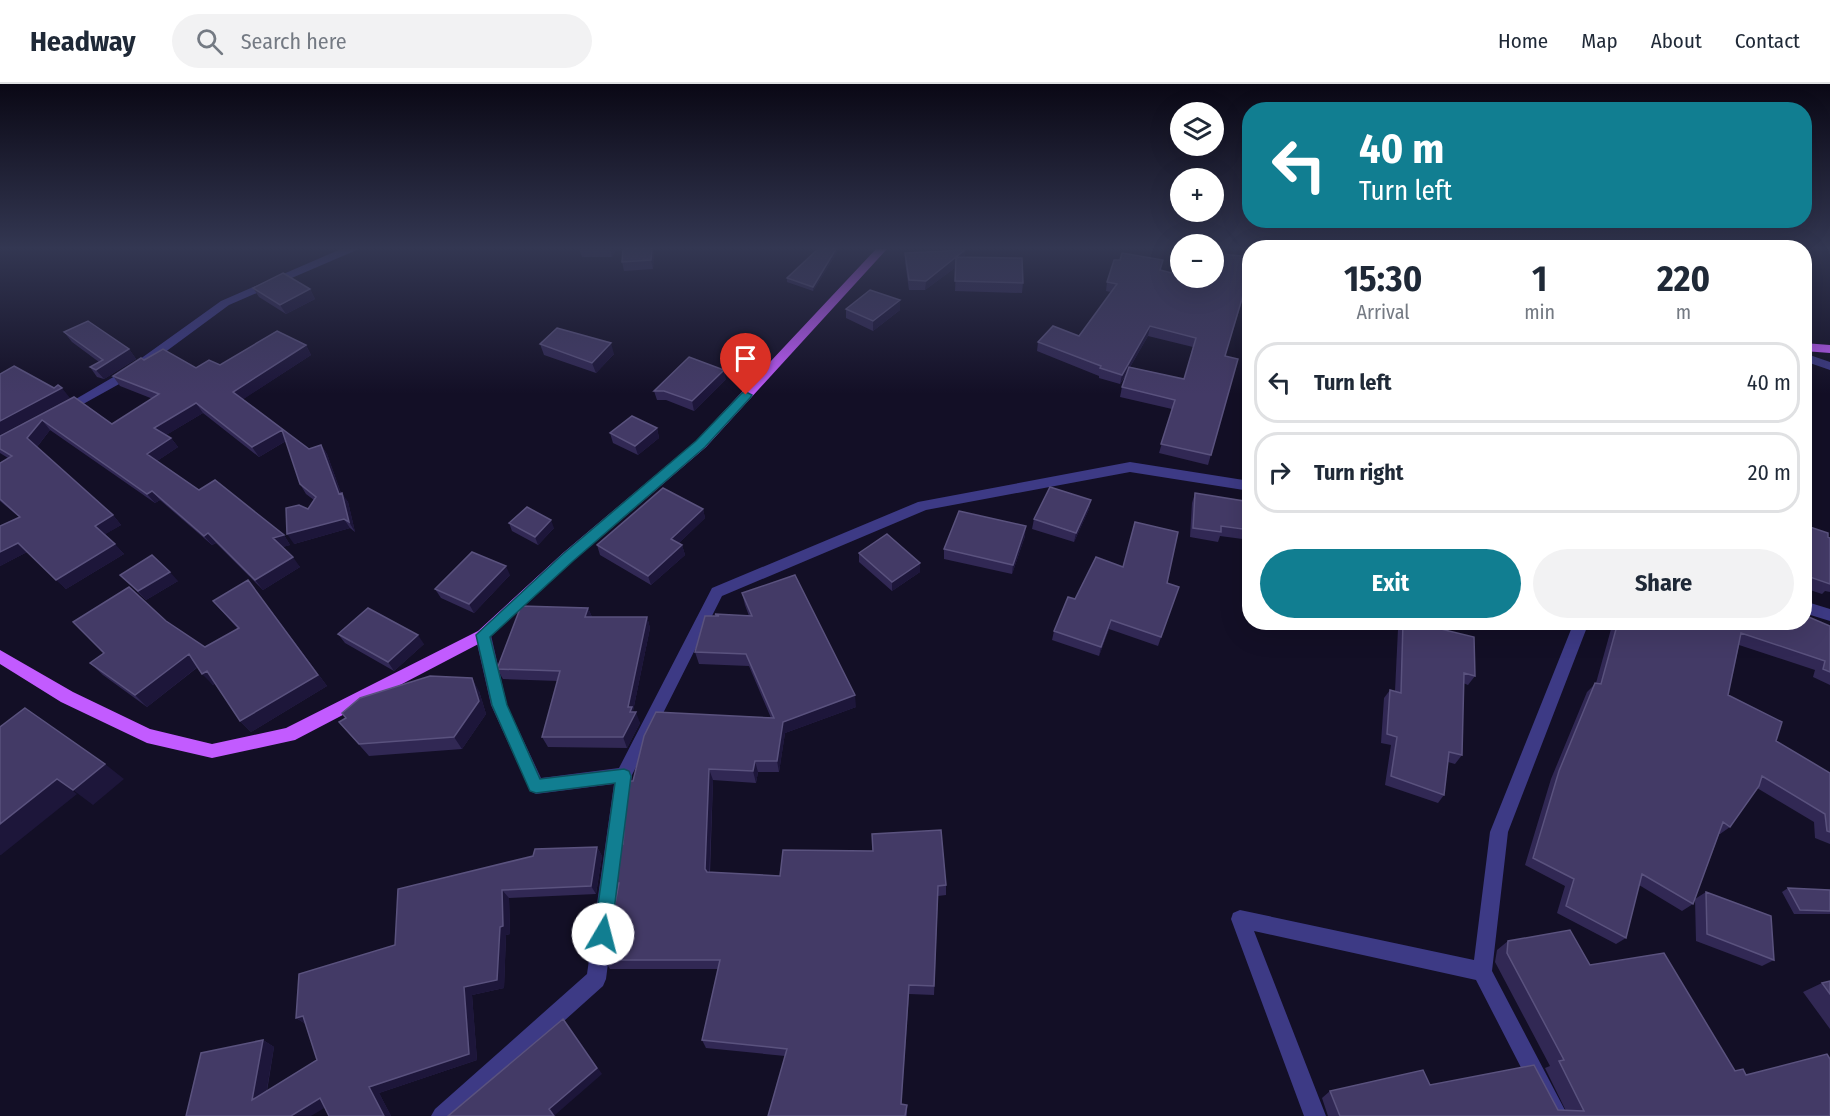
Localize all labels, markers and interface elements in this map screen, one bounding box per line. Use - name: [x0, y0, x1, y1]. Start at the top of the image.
- search box: [172, 14, 592, 68]
- text: Headway: [30, 25, 136, 58]
- icon: search: [193, 25, 226, 58]
- text: Search here: [241, 28, 347, 55]
- text: Home: [1498, 28, 1548, 54]
- text: Map: [1581, 28, 1618, 54]
- text: About: [1651, 28, 1702, 54]
- text: Contact: [1735, 28, 1800, 54]
- map controls: [1170, 102, 1224, 288]
- button: layers: [1170, 102, 1224, 156]
- text: 40 m: [1359, 124, 1444, 174]
- icon: left: [1260, 126, 1338, 204]
- button: +: [1170, 168, 1224, 222]
- text: Turn left: [1359, 175, 1452, 207]
- button: −: [1170, 234, 1224, 288]
- text: 15:30: [1344, 257, 1422, 301]
- text: 1: [1532, 257, 1547, 301]
- text: 220: [1657, 257, 1710, 301]
- text: Arrival: [1357, 300, 1410, 324]
- text: min: [1524, 300, 1555, 324]
- text: m: [1676, 300, 1691, 324]
- pin: [720, 333, 771, 395]
- icon: arrive: [729, 342, 762, 375]
- icon: left: [1263, 366, 1296, 399]
- text: Turn left: [1314, 369, 1392, 396]
- text: 40 m: [1747, 369, 1791, 396]
- icon: right: [1263, 456, 1296, 489]
- text: Turn right: [1314, 459, 1403, 486]
- text: 20 m: [1748, 459, 1791, 486]
- button: Exit: [1260, 549, 1521, 618]
- button: Share: [1533, 549, 1794, 618]
- position arrow: [571, 902, 635, 966]

